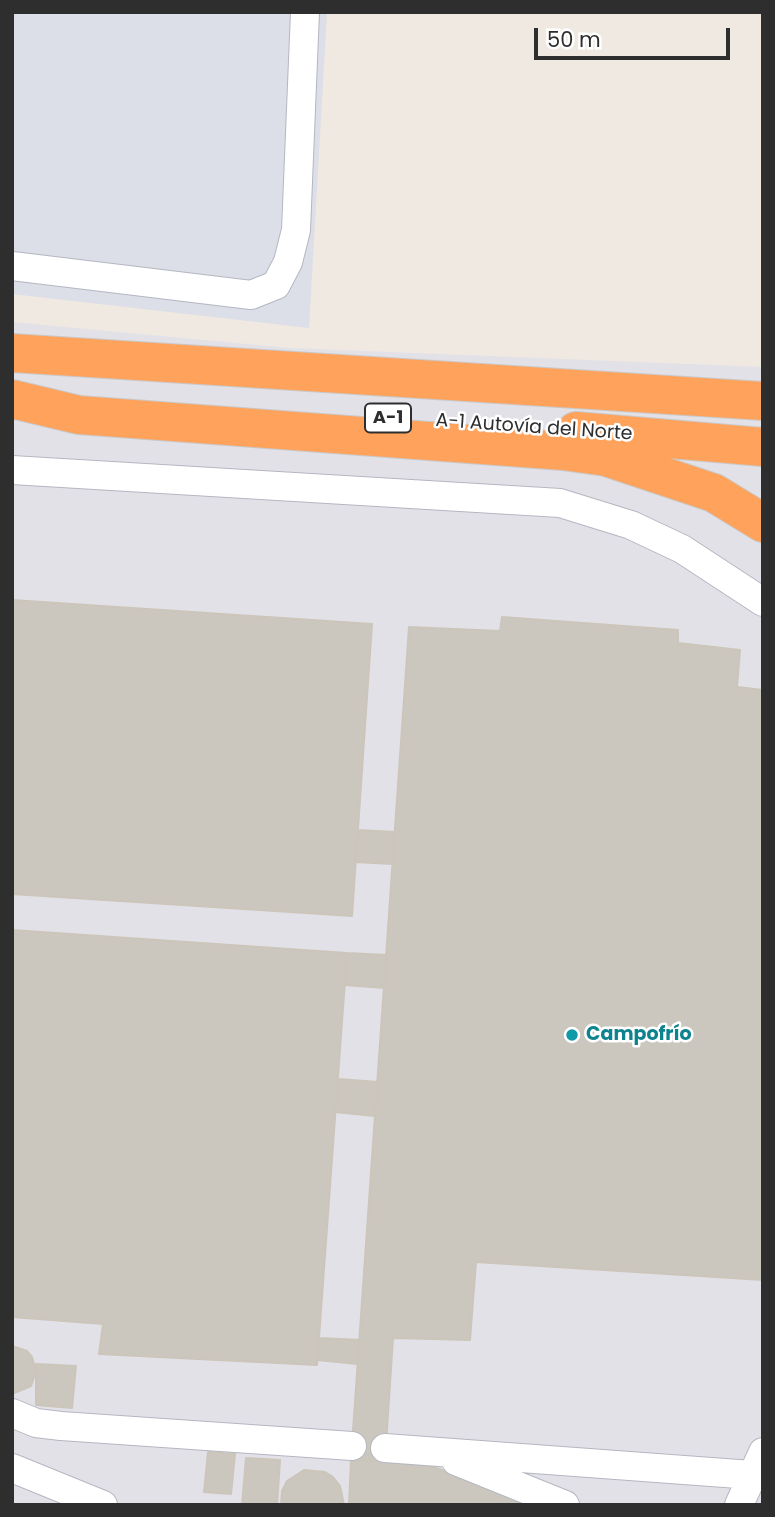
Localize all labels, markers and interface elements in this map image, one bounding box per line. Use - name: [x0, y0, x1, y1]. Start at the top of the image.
- scale bar: [537, 14, 733, 58]
- text: 50 m: [547, 25, 601, 54]
- road number: A-1: [365, 404, 411, 432]
- street label: A-1 Autovía del Norte: [435, 410, 633, 446]
- place label: Campofrío: [586, 1024, 692, 1046]
- marker: Campofrío: [564, 1027, 580, 1043]

